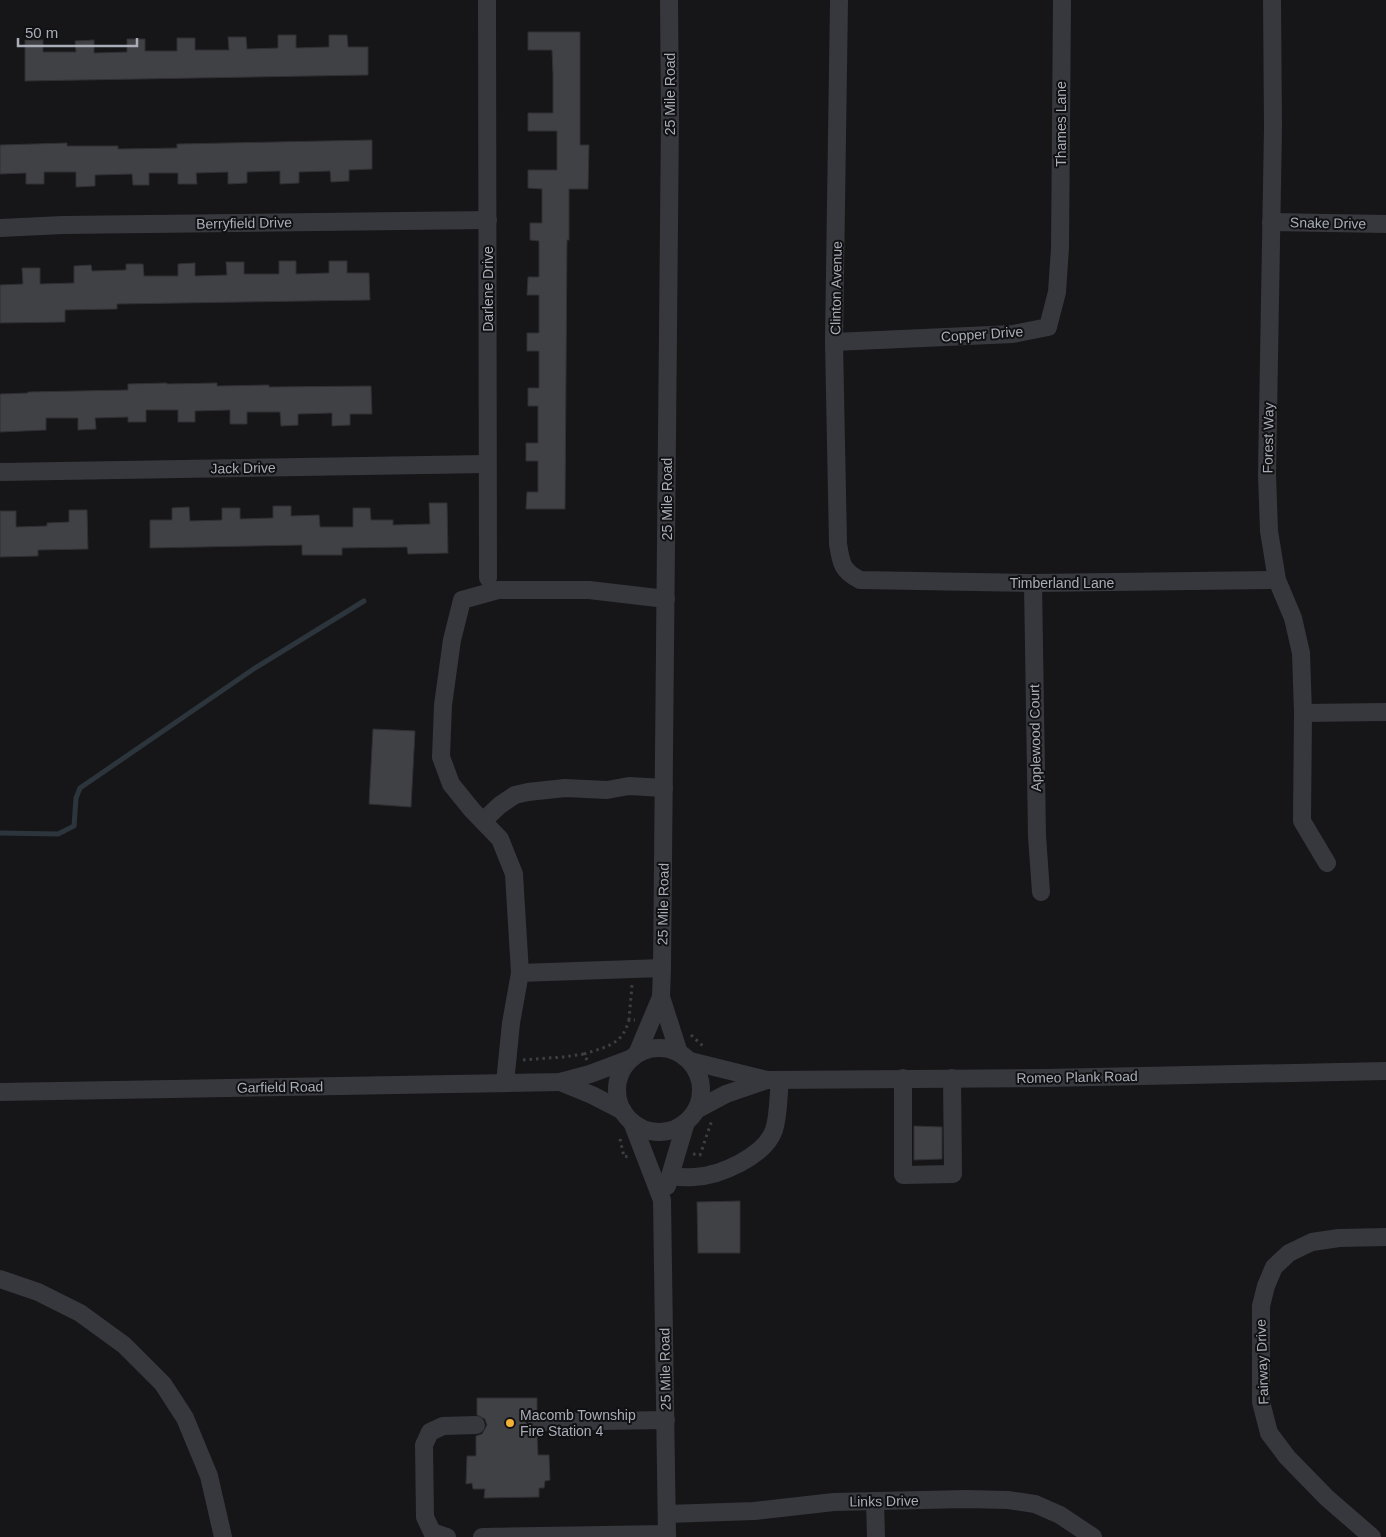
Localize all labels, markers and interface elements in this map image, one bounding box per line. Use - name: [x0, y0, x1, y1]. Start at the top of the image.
- scale bar: [18, 15, 136, 47]
- text: 50 m: [25, 24, 58, 41]
- street label: 25 Mile Road: [662, 53, 678, 135]
- street label: Thames Lane: [1053, 81, 1069, 167]
- street label: Berryfield Drive: [196, 214, 292, 232]
- street label: Snake Drive: [1290, 214, 1366, 232]
- street label: Clinton Avenue: [827, 241, 845, 335]
- street label: Darlene Drive: [480, 246, 496, 332]
- street label: Copper Drive: [940, 323, 1024, 345]
- street label: Forest Way: [1259, 402, 1277, 474]
- street label: 25 Mile Road: [659, 458, 675, 540]
- street label: Jack Drive: [210, 459, 276, 477]
- street label: Timberland Lane: [1010, 575, 1114, 591]
- street label: Applewood Court: [1026, 684, 1044, 792]
- street label: 25 Mile Road: [654, 863, 672, 945]
- street label: Romeo Plank Road: [1016, 1068, 1138, 1086]
- street label: Garfield Road: [237, 1078, 323, 1096]
- street label: Fairway Drive: [1253, 1319, 1271, 1405]
- street label: 25 Mile Road: [656, 1328, 674, 1410]
- place label: Macomb Township Fire Station 4: [520, 1407, 636, 1439]
- marker: Macomb Township Fire Station 4: [504, 1417, 516, 1429]
- street label: Links Drive: [849, 1492, 919, 1510]

